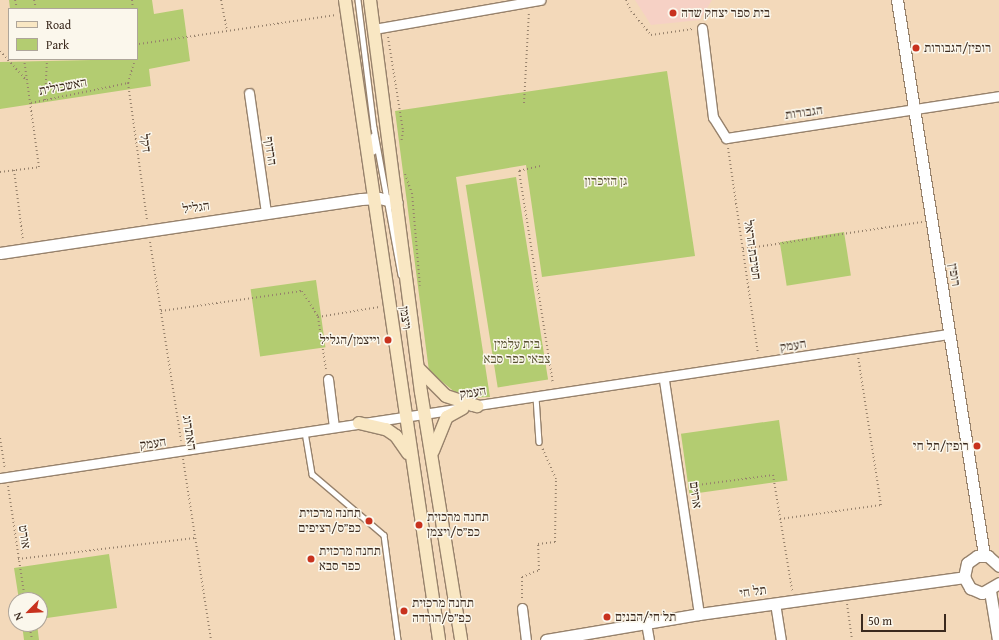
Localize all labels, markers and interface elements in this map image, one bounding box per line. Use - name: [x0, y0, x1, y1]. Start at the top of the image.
- place label: בית ספר יצחק שדה: [681, 5, 770, 21]
- legend: [8, 8, 138, 60]
- marker: בית ספר יצחק שדה: [668, 8, 678, 18]
- text: Road: [46, 16, 71, 33]
- text: Park: [46, 36, 69, 53]
- place label: רופין/הגבורות: [924, 40, 991, 56]
- marker: רופין/הגבורות: [911, 43, 921, 53]
- street label: האשכולית: [38, 75, 88, 99]
- street label: הגבורות: [784, 103, 824, 123]
- street label: דקל: [136, 133, 154, 153]
- street label: הרדוף: [260, 136, 280, 166]
- park label: גן הזיכרון: [585, 173, 627, 189]
- street label: הגליל: [181, 198, 211, 218]
- street label: חטיבת הראל: [740, 219, 764, 281]
- street label: רופין: [945, 262, 963, 288]
- street label: ויצמן: [396, 305, 414, 331]
- place label: וייצמן/הגליל: [320, 332, 380, 348]
- marker: וייצמן/הגליל: [383, 335, 393, 345]
- street label: העמק: [779, 336, 807, 356]
- park label: בית עלמין צבאי כפר סבא: [483, 337, 551, 368]
- street label: העמק: [459, 383, 487, 403]
- street label: האתרוג: [179, 414, 199, 452]
- street label: העמק: [139, 434, 167, 454]
- place label: רופין/תל חי: [913, 438, 969, 454]
- marker: רופין/תל חי: [972, 441, 982, 451]
- street label: ארזים: [685, 481, 705, 509]
- place label: תחנה מרכזית כפ״ס/רציפים: [298, 506, 361, 537]
- place label: תחנה מרכזית כפ״ס/ויצמן: [427, 510, 489, 541]
- marker: תחנה מרכזית כפ״ס/רציפים: [364, 516, 374, 526]
- marker: תחנה מרכזית כפ״ס/ויצמן: [414, 520, 424, 530]
- street label: אורט: [15, 524, 33, 550]
- place label: תחנה מרכזית כפר סבא: [319, 544, 381, 575]
- marker: תחנה מרכזית כפר סבא: [306, 554, 316, 564]
- street label: תל חי: [738, 582, 768, 602]
- north arrow: [8, 592, 48, 632]
- place label: תחנה מרכזית כפ״ס/הורדה: [412, 596, 474, 627]
- marker: תחנה מרכזית כפ״ס/הורדה: [399, 606, 409, 616]
- scale bar: [863, 606, 948, 632]
- place label: תל חי/הבנים: [615, 609, 676, 625]
- text: N: [9, 610, 27, 623]
- marker: תל חי/הבנים: [602, 612, 612, 622]
- text: 50 m: [868, 612, 892, 629]

